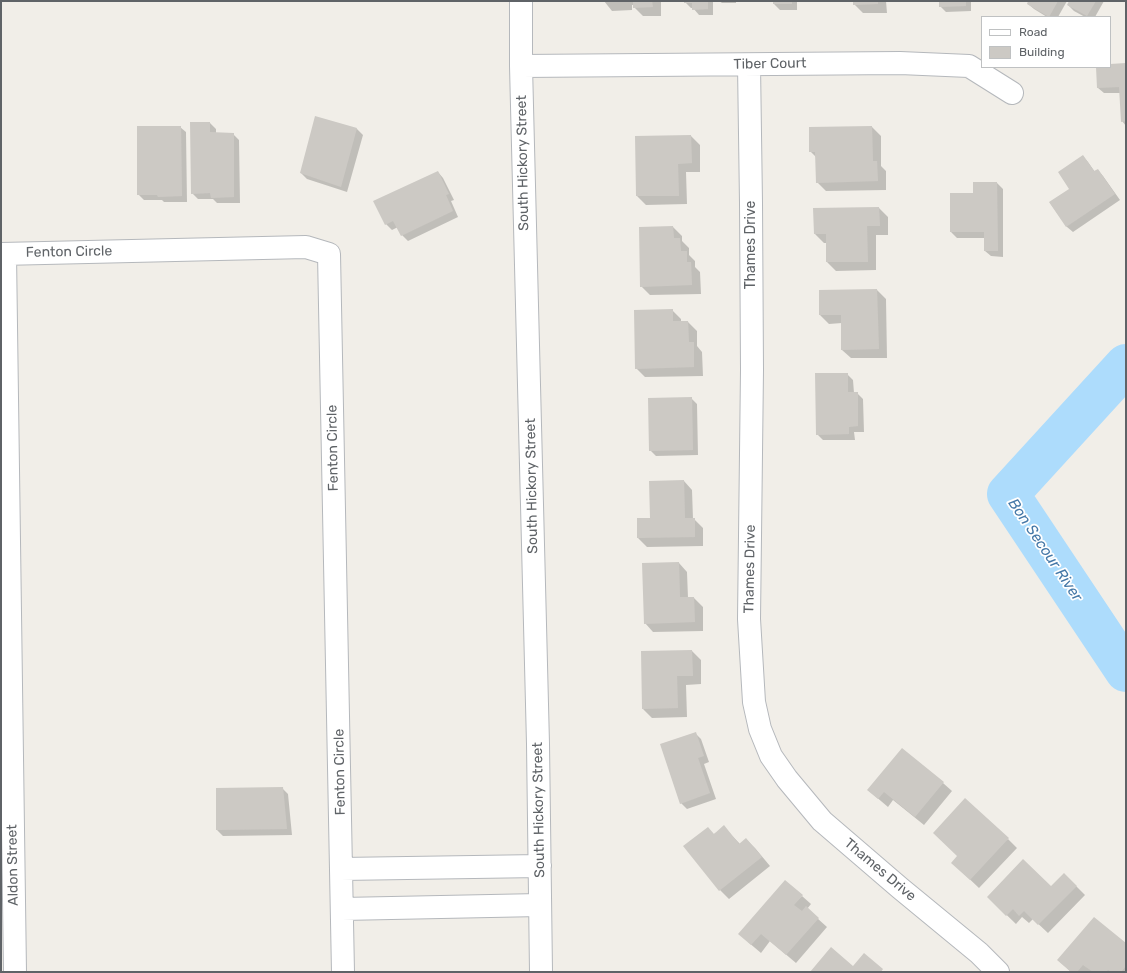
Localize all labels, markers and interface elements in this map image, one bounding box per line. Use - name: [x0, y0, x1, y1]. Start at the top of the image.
- legend: [981, 16, 1111, 68]
- text: Road: [1019, 25, 1047, 39]
- text: Building: [1019, 45, 1065, 59]
- street label: Tiber Court: [733, 55, 807, 73]
- street label: South Hickory Street: [513, 95, 533, 231]
- street label: Thames Drive: [743, 201, 759, 289]
- street label: Fenton Circle: [26, 243, 112, 261]
- street label: Fenton Circle: [324, 405, 342, 491]
- street label: South Hickory Street: [522, 418, 542, 554]
- water label: Bon Secour River: [1004, 495, 1086, 605]
- street label: Thames Drive: [741, 525, 759, 613]
- street label: Fenton Circle: [331, 729, 349, 815]
- street label: South Hickory Street: [529, 742, 549, 878]
- street label: Aldon Street: [4, 824, 22, 906]
- street label: Thames Drive: [841, 835, 919, 905]

